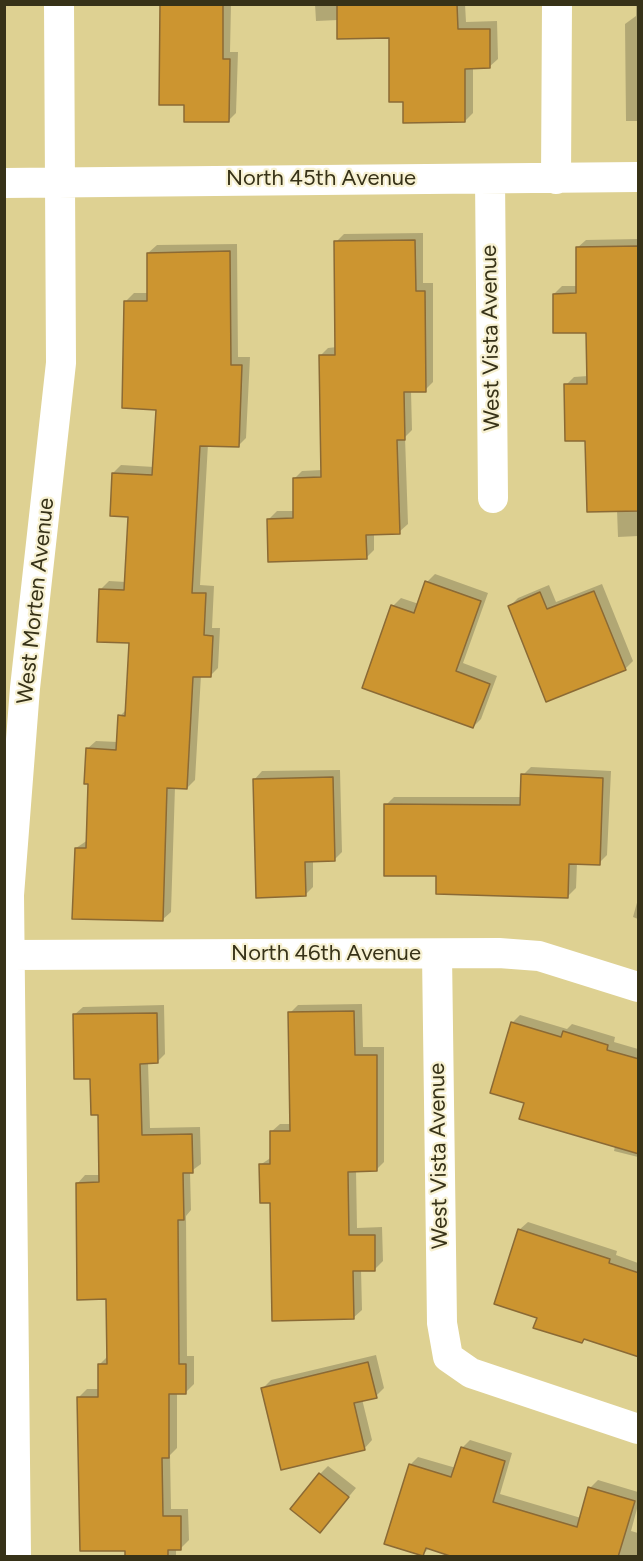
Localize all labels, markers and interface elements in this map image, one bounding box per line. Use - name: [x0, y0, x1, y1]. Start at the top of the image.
- street label: North 45th Avenue: [226, 166, 416, 192]
- street label: West Vista Avenue: [476, 245, 506, 431]
- street label: West Morten Avenue: [12, 496, 60, 706]
- street label: North 46th Avenue: [231, 941, 421, 967]
- street label: West Vista Avenue: [424, 1063, 454, 1249]

